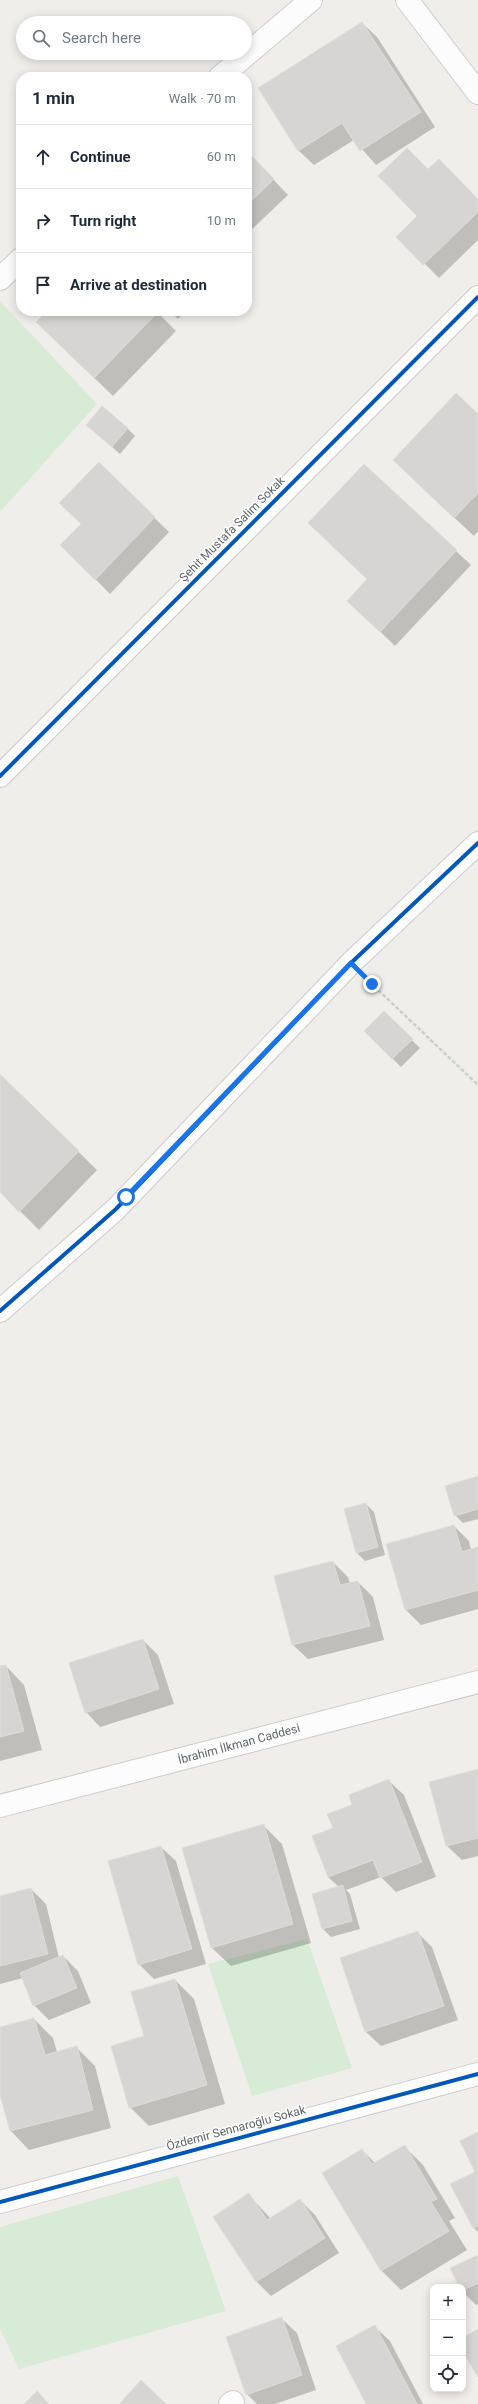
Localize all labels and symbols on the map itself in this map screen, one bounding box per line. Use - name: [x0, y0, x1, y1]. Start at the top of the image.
- street label: Şehit Mustafa Salim Sokak: [176, 473, 288, 585]
- route end: [363, 975, 381, 993]
- route start: [117, 1188, 135, 1206]
- street label: İbrahim İlkman Caddesi: [176, 1720, 302, 1767]
- street label: Özdemir Sennaroğlu Sokak: [165, 2101, 308, 2153]

